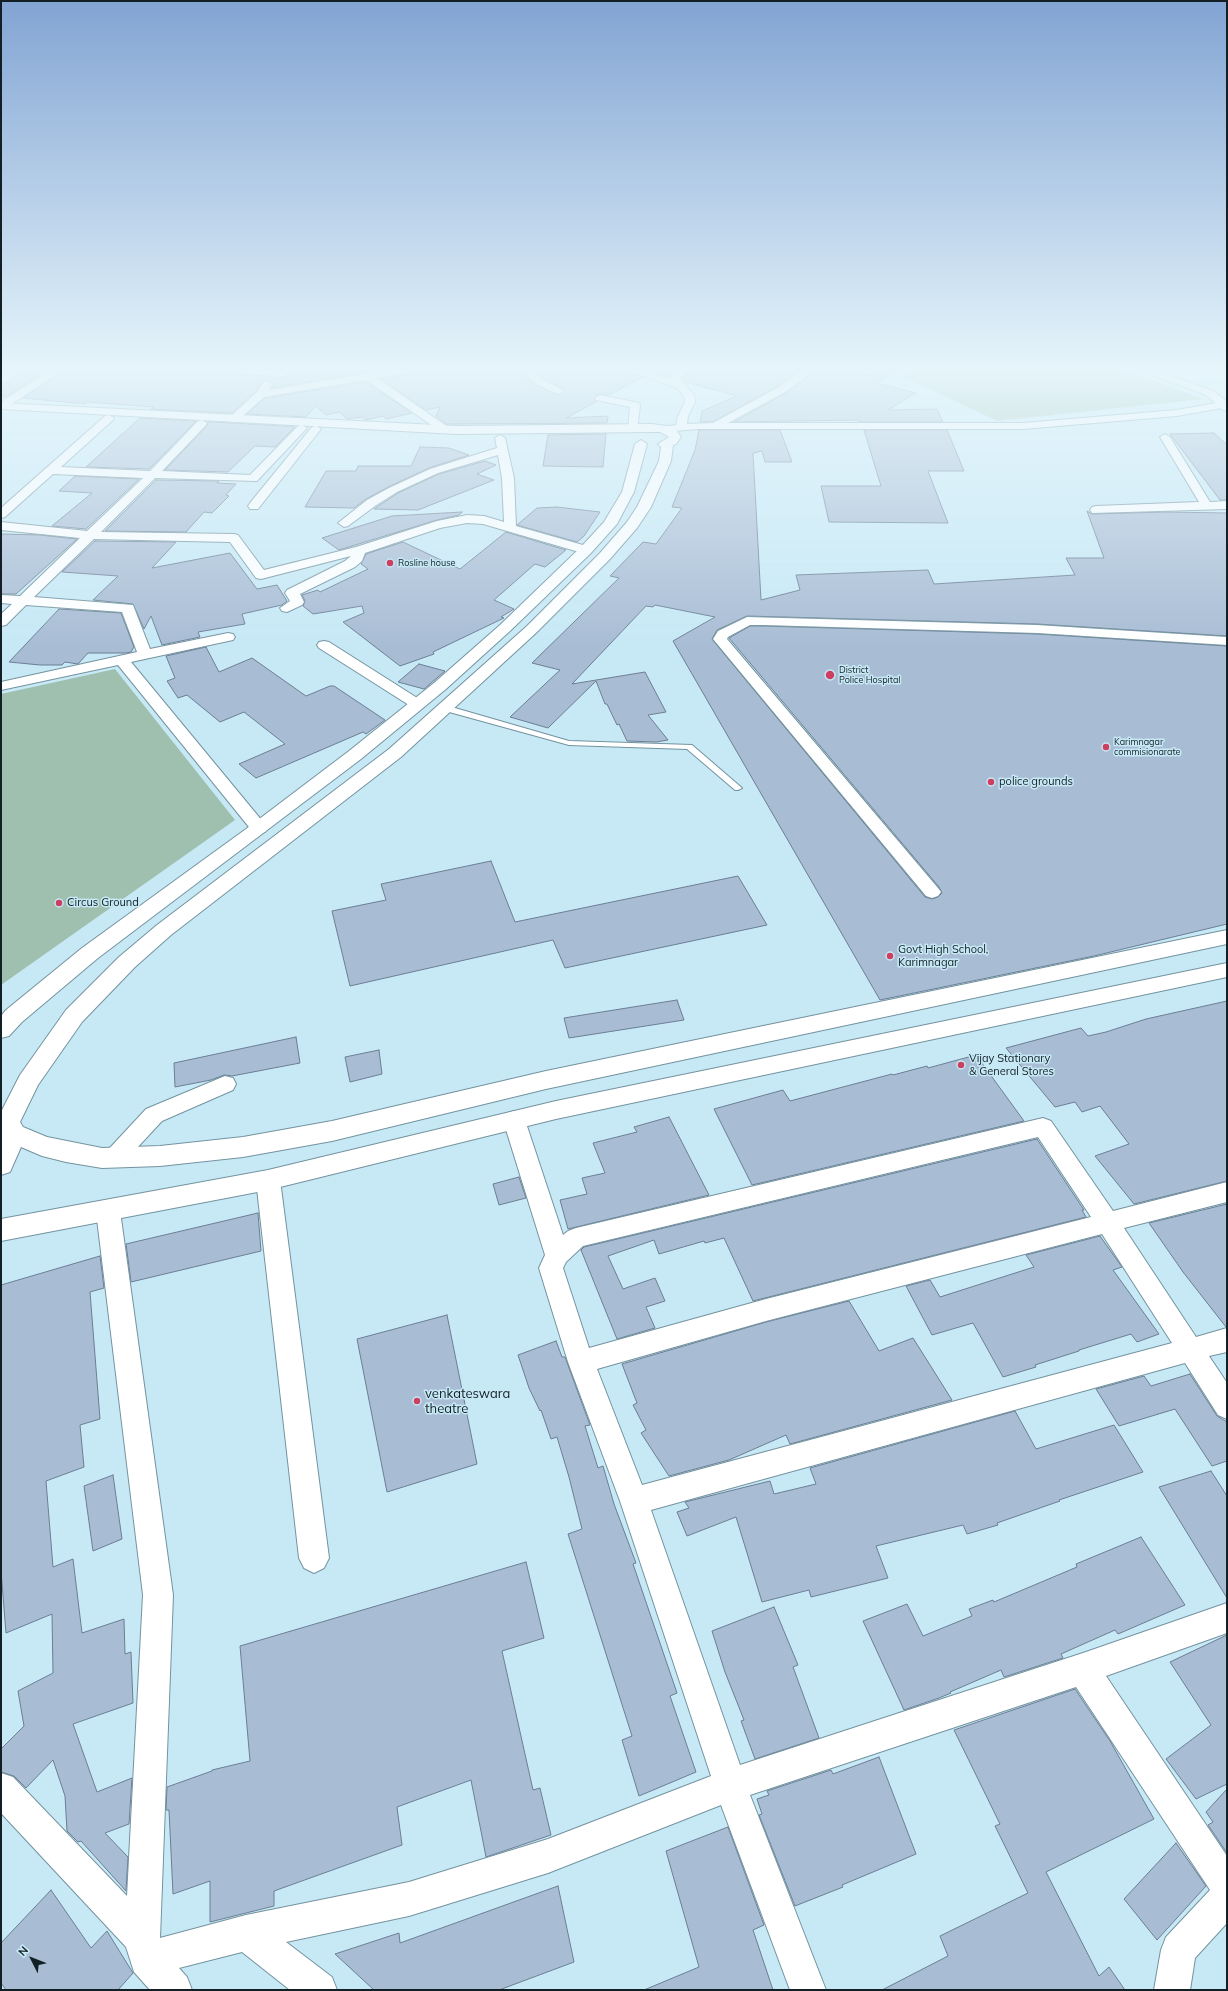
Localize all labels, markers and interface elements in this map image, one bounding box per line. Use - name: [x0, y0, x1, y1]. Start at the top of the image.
- marker: Rosline house: [385, 558, 395, 568]
- place label: Rosline house: [398, 558, 455, 568]
- place label: District Police Hospital: [839, 665, 900, 686]
- marker: District Police Hospital: [824, 669, 836, 681]
- place label: Karimnagar commisionarate: [1114, 737, 1180, 758]
- marker: Karimnagar commisionarate: [1101, 742, 1111, 752]
- place label: police grounds: [999, 775, 1073, 789]
- marker: police grounds: [986, 777, 996, 787]
- place label: Circus Ground: [67, 896, 139, 910]
- marker: Circus Ground: [54, 898, 64, 908]
- place label: Govt High School, Karimnagar: [898, 943, 988, 969]
- marker: Govt High School, Karimnagar: [885, 951, 895, 961]
- place label: Vijay Stationary & General Stores: [969, 1052, 1054, 1078]
- marker: Vijay Stationary & General Stores: [956, 1060, 966, 1070]
- place label: venkateswara theatre: [425, 1386, 510, 1417]
- marker: venkateswara theatre: [412, 1396, 422, 1406]
- north arrow: [12, 1939, 52, 1979]
- text: N: [15, 1943, 31, 1959]

